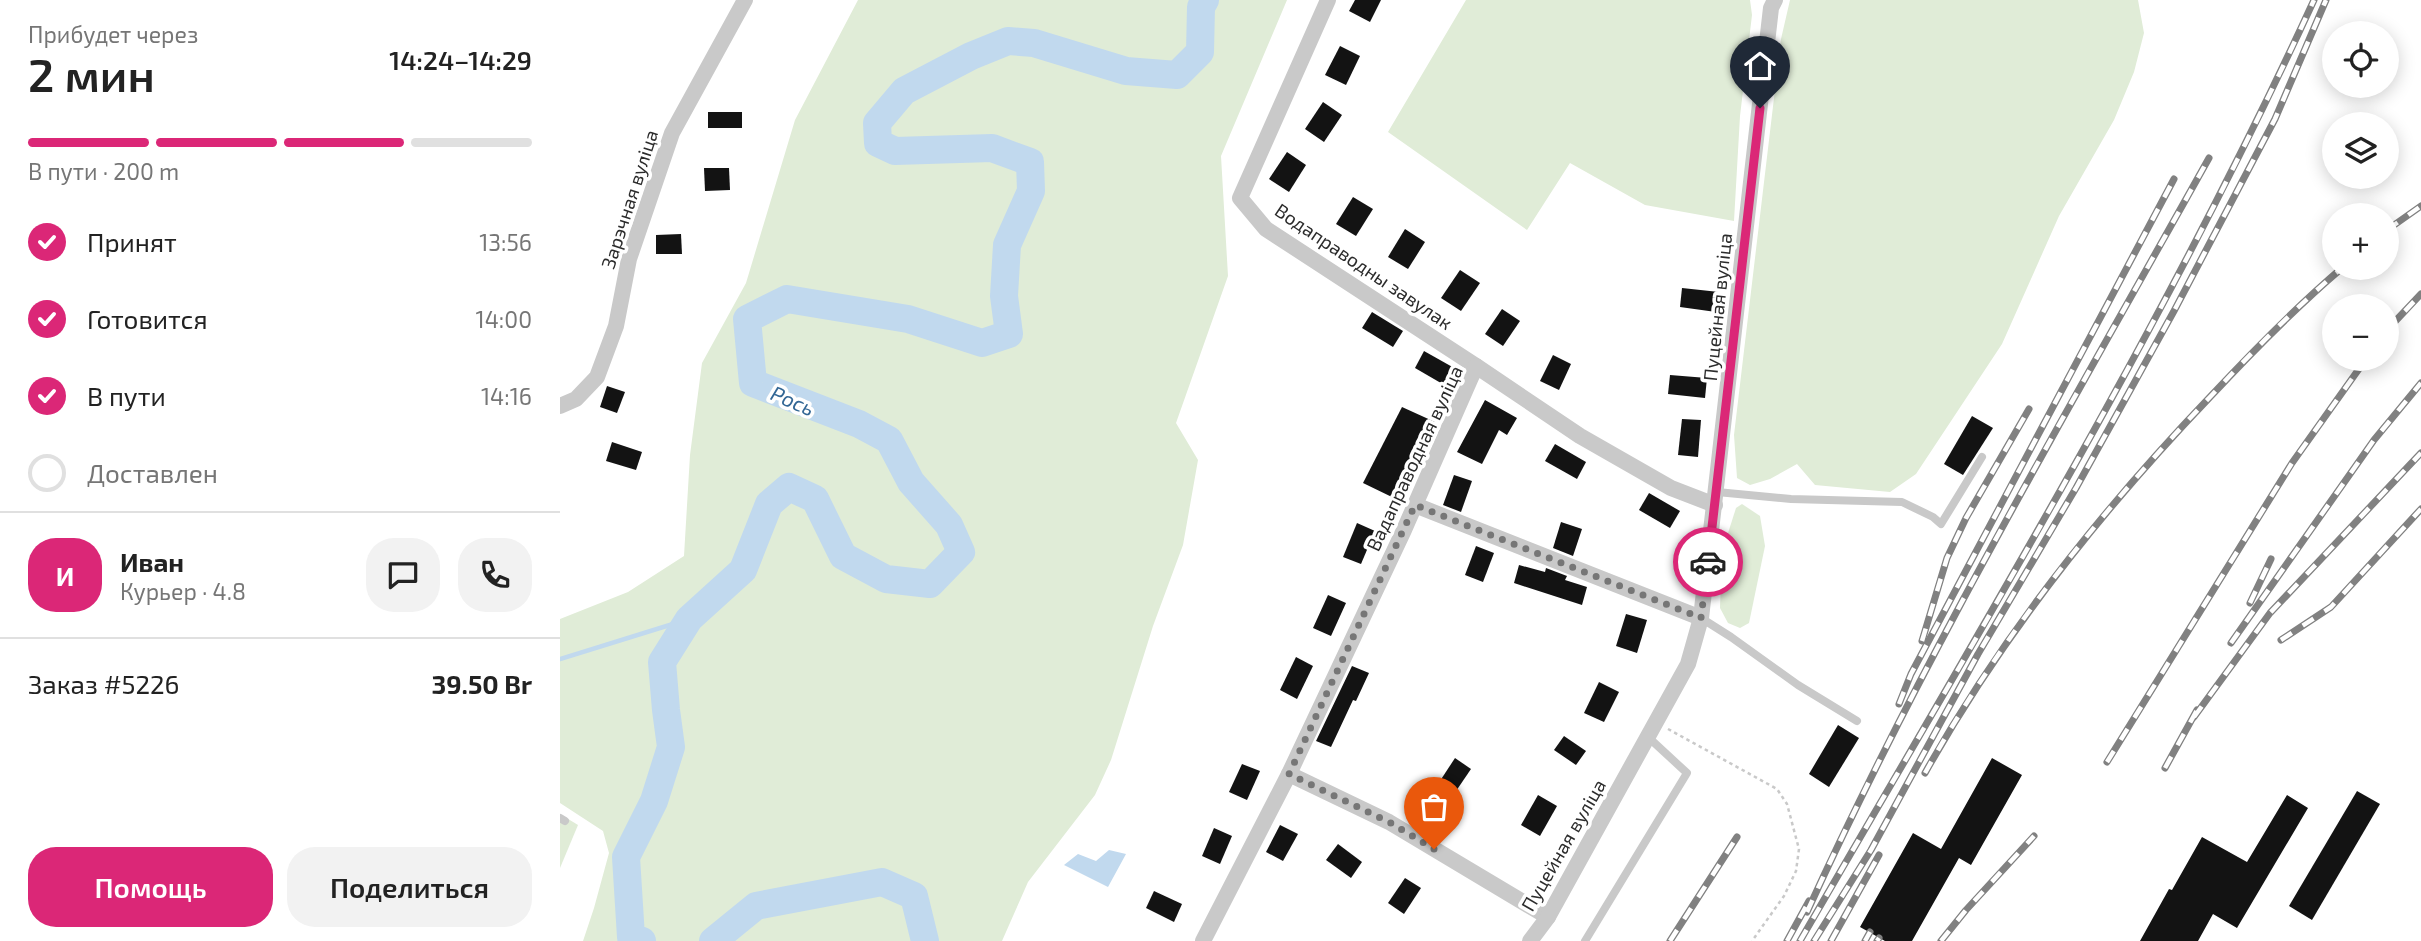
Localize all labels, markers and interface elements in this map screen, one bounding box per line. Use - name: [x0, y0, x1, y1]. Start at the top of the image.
- text: Прибудет через: [28, 20, 198, 48]
- map controls: [2322, 21, 2399, 371]
- button: locate: [2322, 21, 2399, 98]
- pin: [1730, 36, 1790, 108]
- text: 14:24–14:29: [389, 44, 532, 75]
- text: 2 мин: [28, 46, 155, 101]
- icon: home: [1741, 47, 1779, 85]
- button: layers: [2322, 112, 2399, 189]
- street label: Зарэчная вуліца: [596, 127, 663, 272]
- text: В пути · 200 m: [28, 157, 179, 185]
- street label: Водаправодны завулак: [1270, 198, 1457, 335]
- button: +: [2322, 203, 2399, 280]
- icon: check: [28, 223, 66, 261]
- text: Принят: [87, 226, 177, 257]
- text: 13:56: [479, 228, 532, 256]
- street label: Пуцейная вуліца: [1698, 232, 1737, 382]
- button: −: [2322, 294, 2399, 371]
- icon: check: [28, 300, 66, 338]
- text: Готовится: [87, 303, 208, 334]
- text: 14:00: [476, 305, 532, 333]
- street label: Вадаправодная вуліца: [1361, 362, 1468, 555]
- icon: check: [28, 377, 66, 415]
- text: В пути: [87, 380, 166, 411]
- water label: Рось: [767, 380, 819, 420]
- text: 14:16: [481, 382, 532, 410]
- text: Доставлен: [87, 457, 218, 488]
- courier: [1673, 527, 1743, 597]
- button: chat: [366, 538, 440, 612]
- button: phone: [458, 538, 532, 612]
- icon: car: [1689, 543, 1727, 581]
- text: Иван: [120, 546, 184, 577]
- text: И: [56, 560, 74, 591]
- text: Курьер · 4.8: [120, 577, 246, 605]
- text: Заказ #5226: [28, 668, 179, 699]
- text: 39.50 Br: [431, 668, 532, 699]
- street label: Пуцейная вуліца: [1516, 775, 1611, 916]
- pin: [1404, 777, 1464, 849]
- icon: bag: [1415, 788, 1453, 826]
- button: Помощь: [28, 847, 273, 927]
- button: Поделиться: [287, 847, 532, 927]

